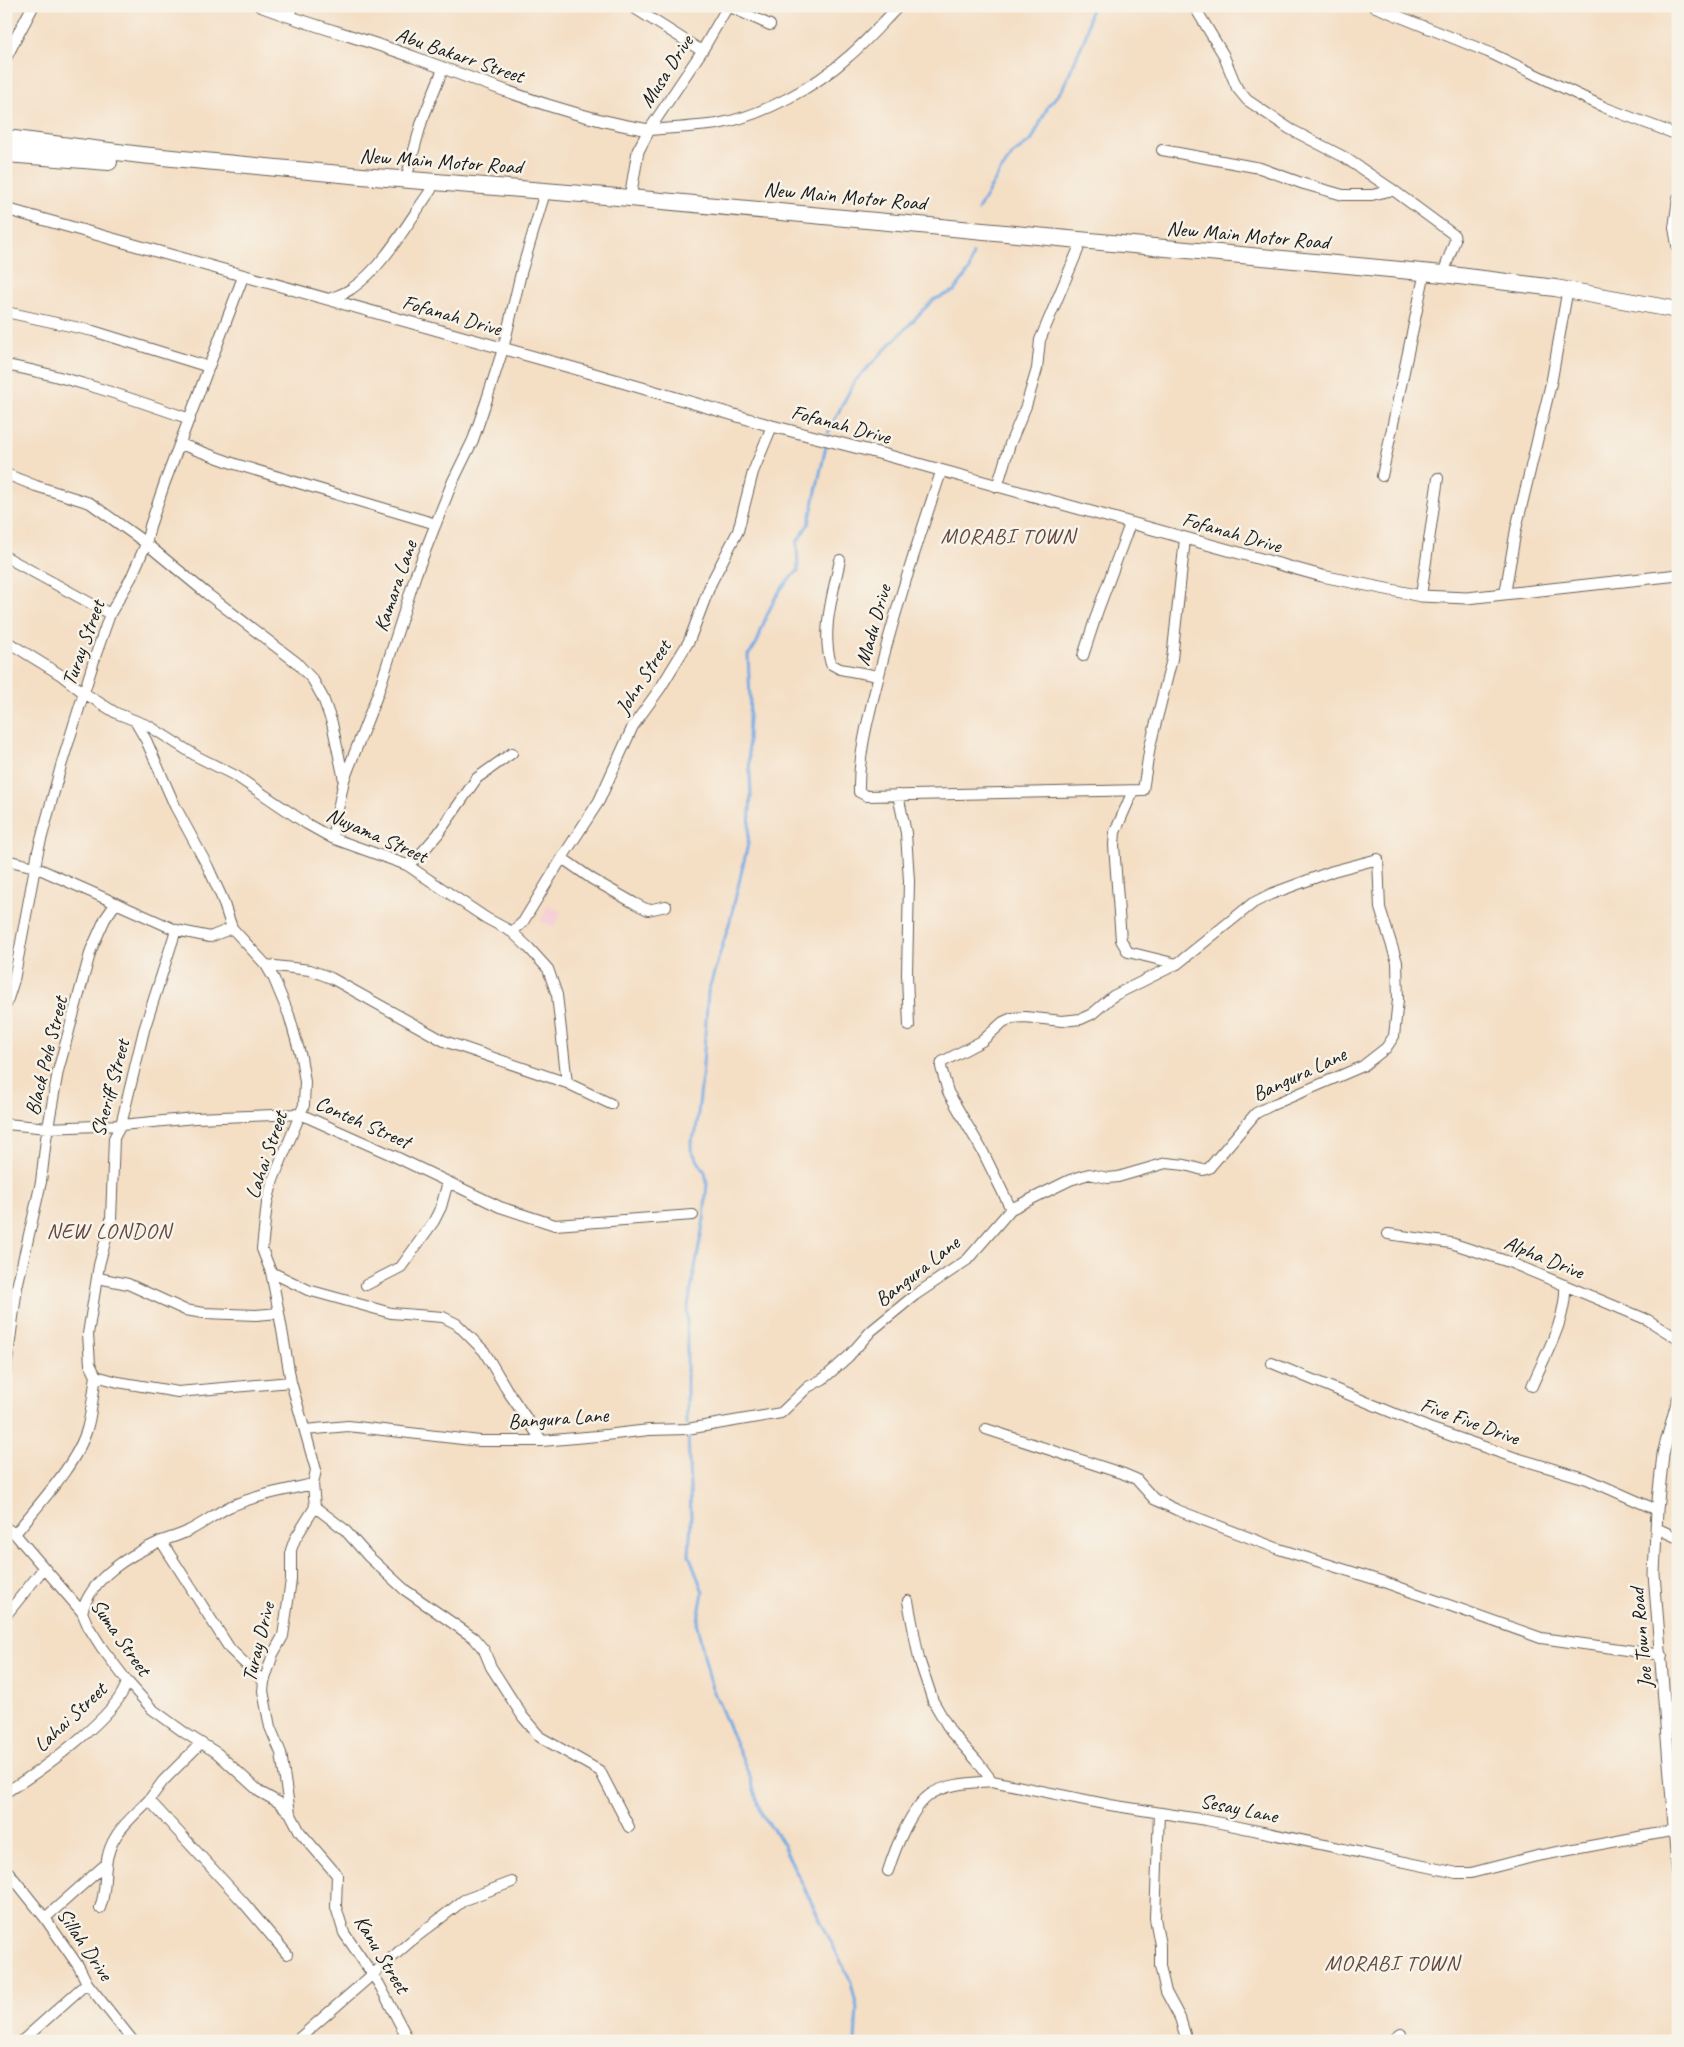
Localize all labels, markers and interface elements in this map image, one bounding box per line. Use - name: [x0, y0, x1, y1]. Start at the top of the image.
- street label: Abu Bakarr Street: [393, 21, 529, 90]
- street label: Musa Drive: [633, 28, 700, 112]
- street label: New Main Motor Road: [359, 142, 527, 180]
- street label: New Main Motor Road: [763, 176, 931, 216]
- street label: New Main Motor Road: [1166, 215, 1334, 255]
- street label: Fofanah Drive: [400, 289, 505, 342]
- street label: Fofanah Drive: [789, 398, 894, 450]
- street label: Fofanah Drive: [1180, 506, 1285, 559]
- district label: MORABI TOWN: [940, 522, 1078, 550]
- street label: Kamara Lane: [367, 536, 423, 635]
- street label: Madu Drive: [849, 580, 898, 668]
- street label: Turay Street: [56, 595, 111, 689]
- street label: John Street: [609, 633, 678, 720]
- street label: Nuyama Street: [322, 801, 433, 870]
- street label: Black Pole Street: [19, 992, 74, 1118]
- street label: Sheriff Street: [85, 1035, 136, 1139]
- street label: Bangura Lane: [1248, 1041, 1351, 1107]
- street label: Conteh Street: [312, 1090, 417, 1156]
- street label: Lahai Street: [239, 1106, 294, 1202]
- district label: NEW LONDON: [46, 1217, 174, 1245]
- street label: Bangura Lane: [869, 1229, 965, 1312]
- street label: Alpha Drive: [1500, 1229, 1589, 1285]
- street label: Five Five Drive: [1417, 1391, 1524, 1451]
- street label: Bangura Lane: [507, 1401, 610, 1434]
- street label: Joe Town Road: [1623, 1584, 1658, 1690]
- street label: Suma Street: [85, 1593, 158, 1682]
- street label: Turay Drive: [236, 1597, 281, 1685]
- street label: Lahai Street: [28, 1675, 113, 1757]
- street label: Sesay Lane: [1198, 1787, 1282, 1829]
- street label: Sillah Drive: [51, 1903, 120, 1987]
- street label: Kanu Street: [349, 1910, 416, 1999]
- district label: MORABI TOWN: [1324, 1949, 1462, 1977]

